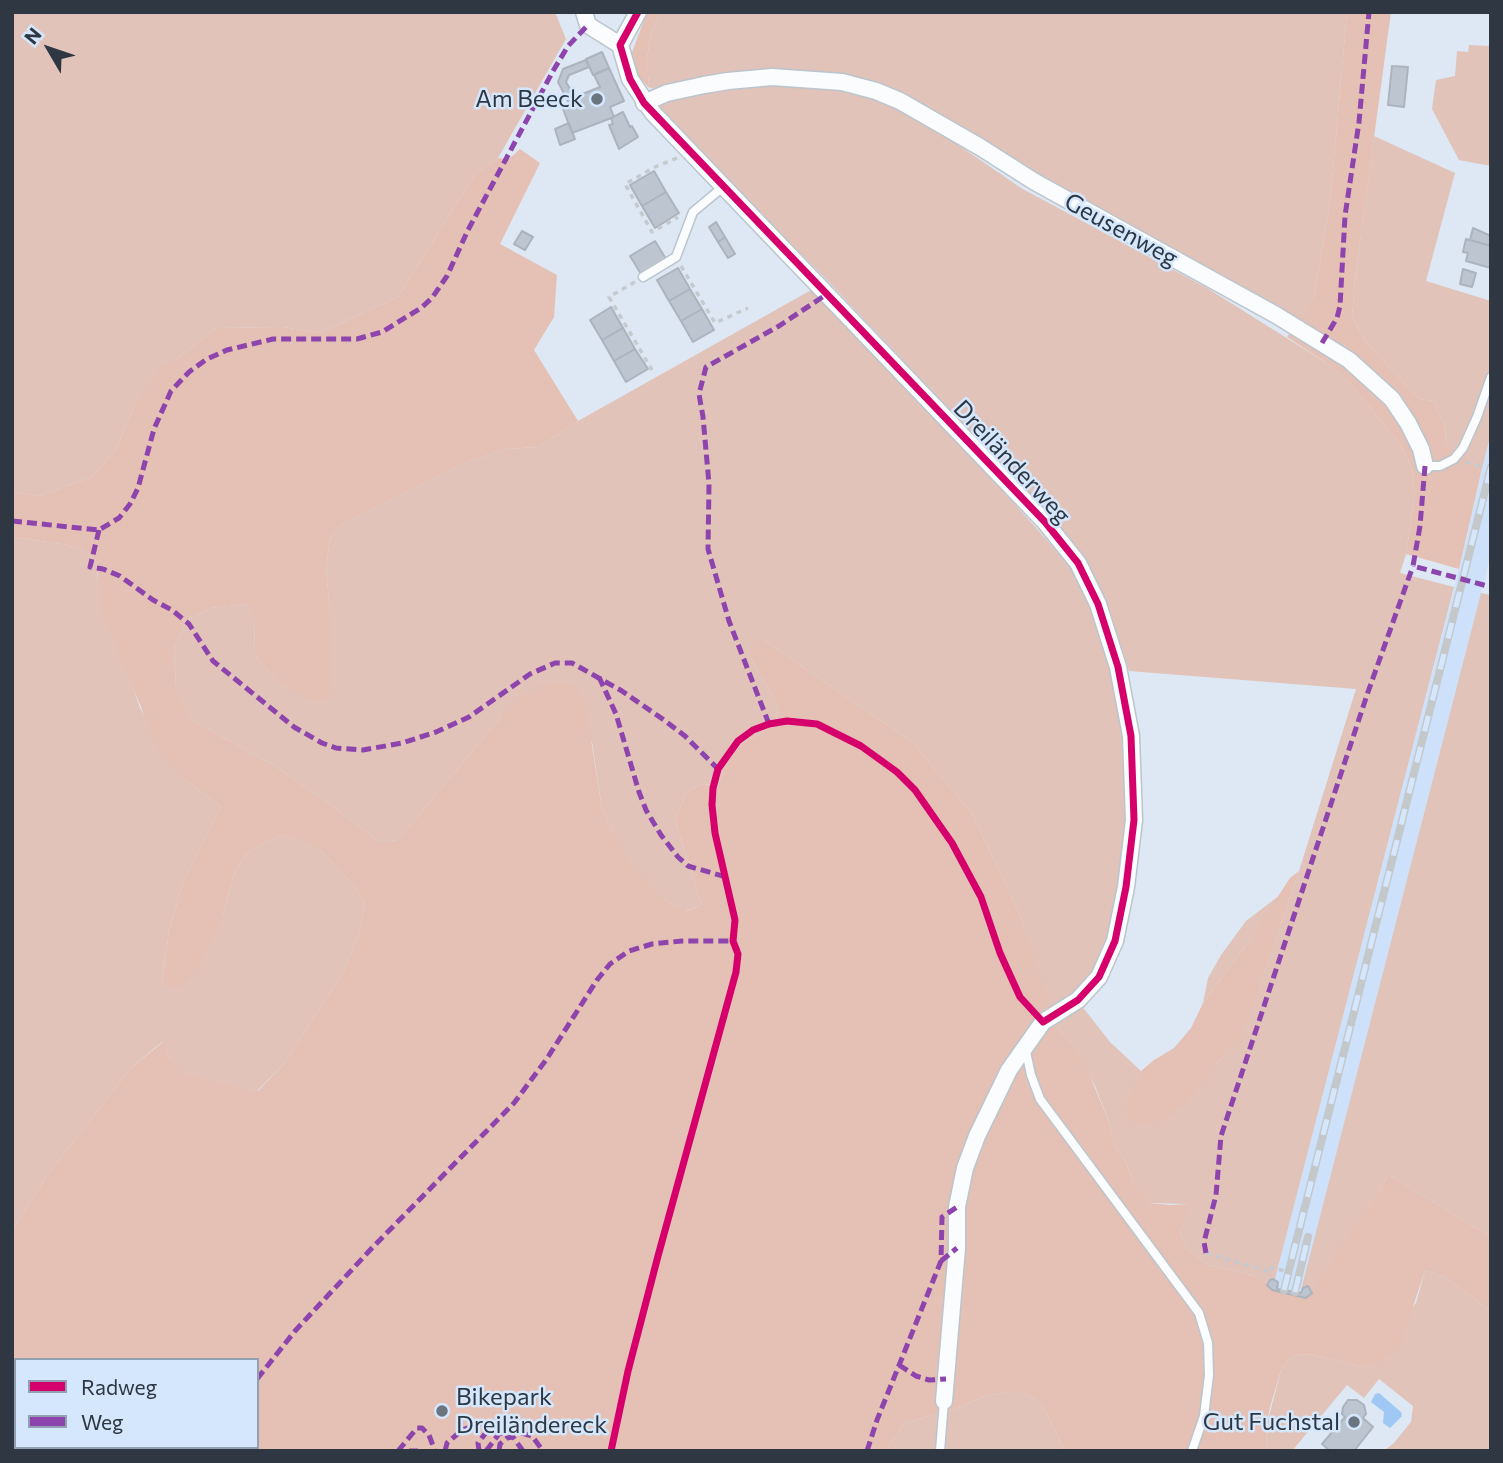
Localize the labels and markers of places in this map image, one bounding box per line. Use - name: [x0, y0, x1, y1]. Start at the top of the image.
- place label: Am Beeck: [475, 85, 583, 113]
- marker: Am Beeck: [589, 91, 605, 107]
- place label: Bikepark Dreiländereck: [456, 1383, 607, 1439]
- marker: Bikepark Dreiländereck: [434, 1403, 450, 1419]
- place label: Gut Fuchstal: [1203, 1408, 1340, 1436]
- marker: Gut Fuchstal: [1346, 1414, 1362, 1430]

